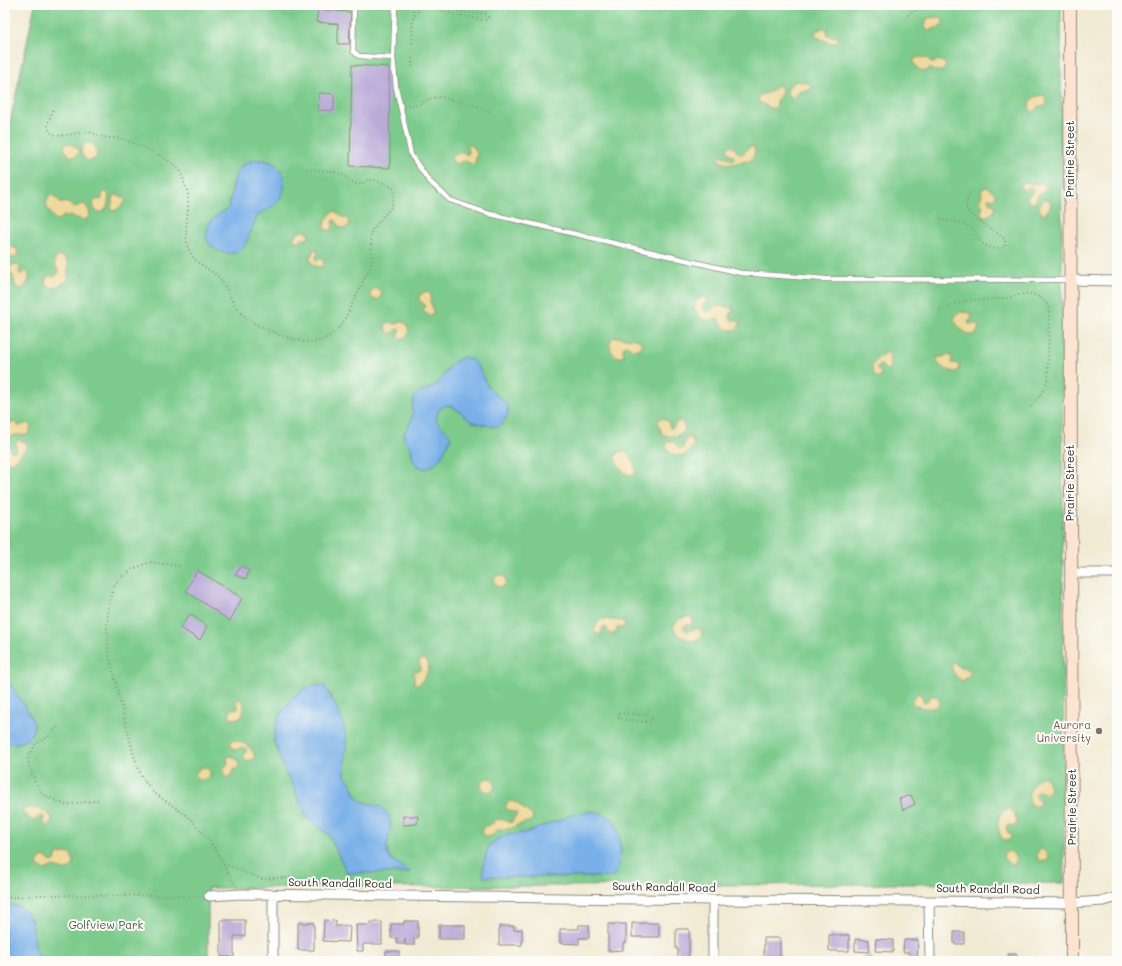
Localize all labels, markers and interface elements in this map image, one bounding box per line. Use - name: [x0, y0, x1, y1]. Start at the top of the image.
- street label: Prairie Street: [1062, 121, 1077, 197]
- street label: Prairie Street: [1062, 445, 1077, 521]
- place label: Aurora University: [1037, 717, 1091, 745]
- marker: Aurora University: [1094, 726, 1104, 736]
- street label: Prairie Street: [1064, 769, 1079, 845]
- street label: South Randall Road: [288, 874, 392, 891]
- street label: South Randall Road: [612, 878, 716, 895]
- street label: South Randall Road: [936, 880, 1040, 897]
- park label: Golfview Park: [69, 917, 144, 932]

